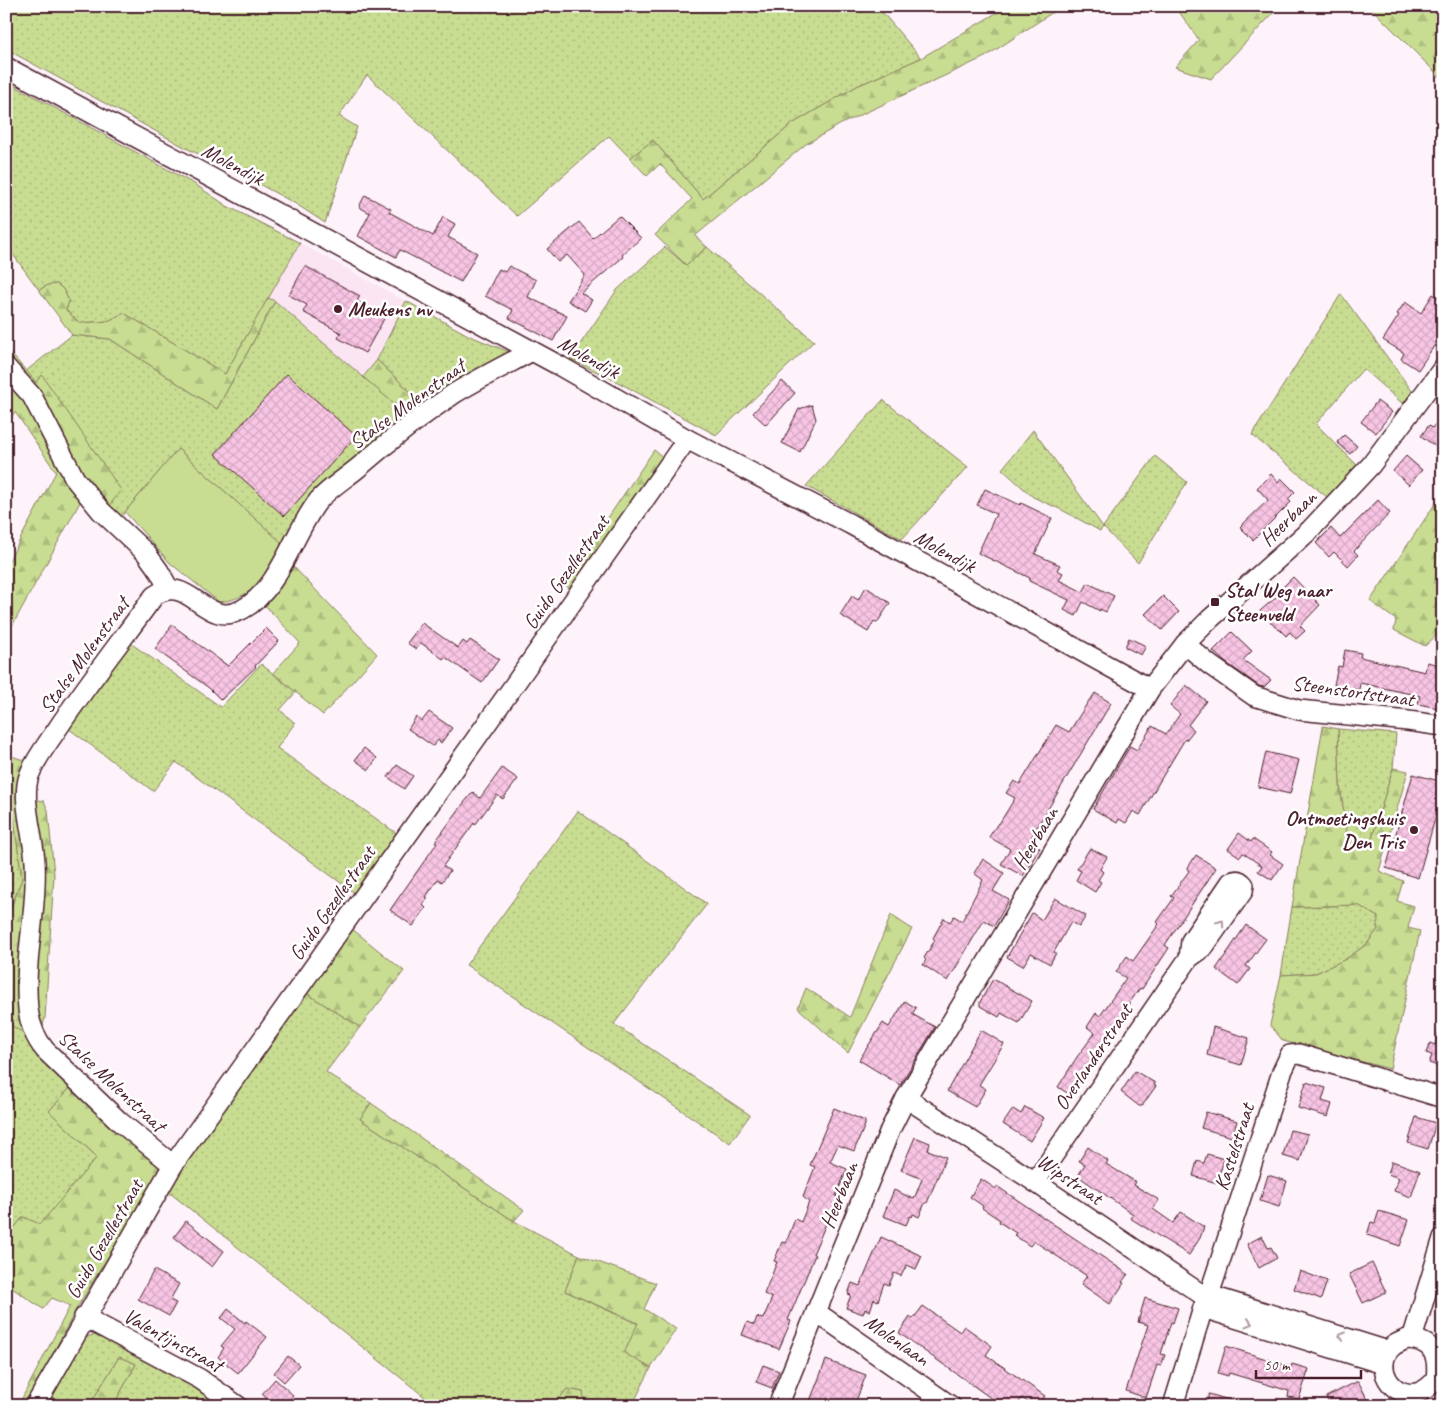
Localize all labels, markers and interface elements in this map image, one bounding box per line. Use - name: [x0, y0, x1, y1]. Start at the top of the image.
- street label: Molendijk: [198, 137, 270, 192]
- place label: Meukens nv: [348, 296, 434, 322]
- marker: Meukens nv: [332, 303, 344, 315]
- street label: Molendijk: [554, 330, 626, 385]
- street label: Stalse Molenstraat: [344, 351, 473, 455]
- street label: Heerbaan: [1254, 483, 1323, 551]
- street label: Guido Gezellestraat: [517, 508, 616, 634]
- street label: Molendijk: [910, 524, 982, 579]
- place label: Stal Weg naar Steenveld: [1225, 577, 1334, 627]
- street label: Stalse Molenstraat: [33, 589, 137, 718]
- marker: Stal Weg naar Steenveld: [1209, 596, 1221, 608]
- street label: Steenstortstraat: [1290, 670, 1418, 713]
- street label: Heerbaan: [1006, 800, 1065, 874]
- place label: Ontmoetingshuis Den Tris: [1286, 805, 1407, 855]
- marker: Ontmoetingshuis Den Tris: [1408, 824, 1420, 836]
- street label: Guido Gezellestraat: [283, 839, 382, 965]
- one-way arrow: [1215, 919, 1224, 928]
- street label: Overlanderstraat: [1048, 997, 1139, 1115]
- street label: Stalse Molenstraat: [53, 1025, 173, 1139]
- street label: Kastelstraat: [1208, 1098, 1261, 1194]
- street label: Wipstraat: [1032, 1148, 1109, 1211]
- street label: Heerbaan: [814, 1157, 865, 1232]
- street label: Guido Gezellestraat: [59, 1173, 150, 1303]
- street label: Valentijnstraat: [119, 1302, 230, 1379]
- street label: Molenlaan: [860, 1308, 935, 1372]
- one-way arrow: [1245, 1317, 1253, 1327]
- one-way arrow: [1338, 1332, 1346, 1342]
- scale bar: [1256, 1347, 1362, 1379]
- text: 50 m: [1264, 1356, 1291, 1375]

